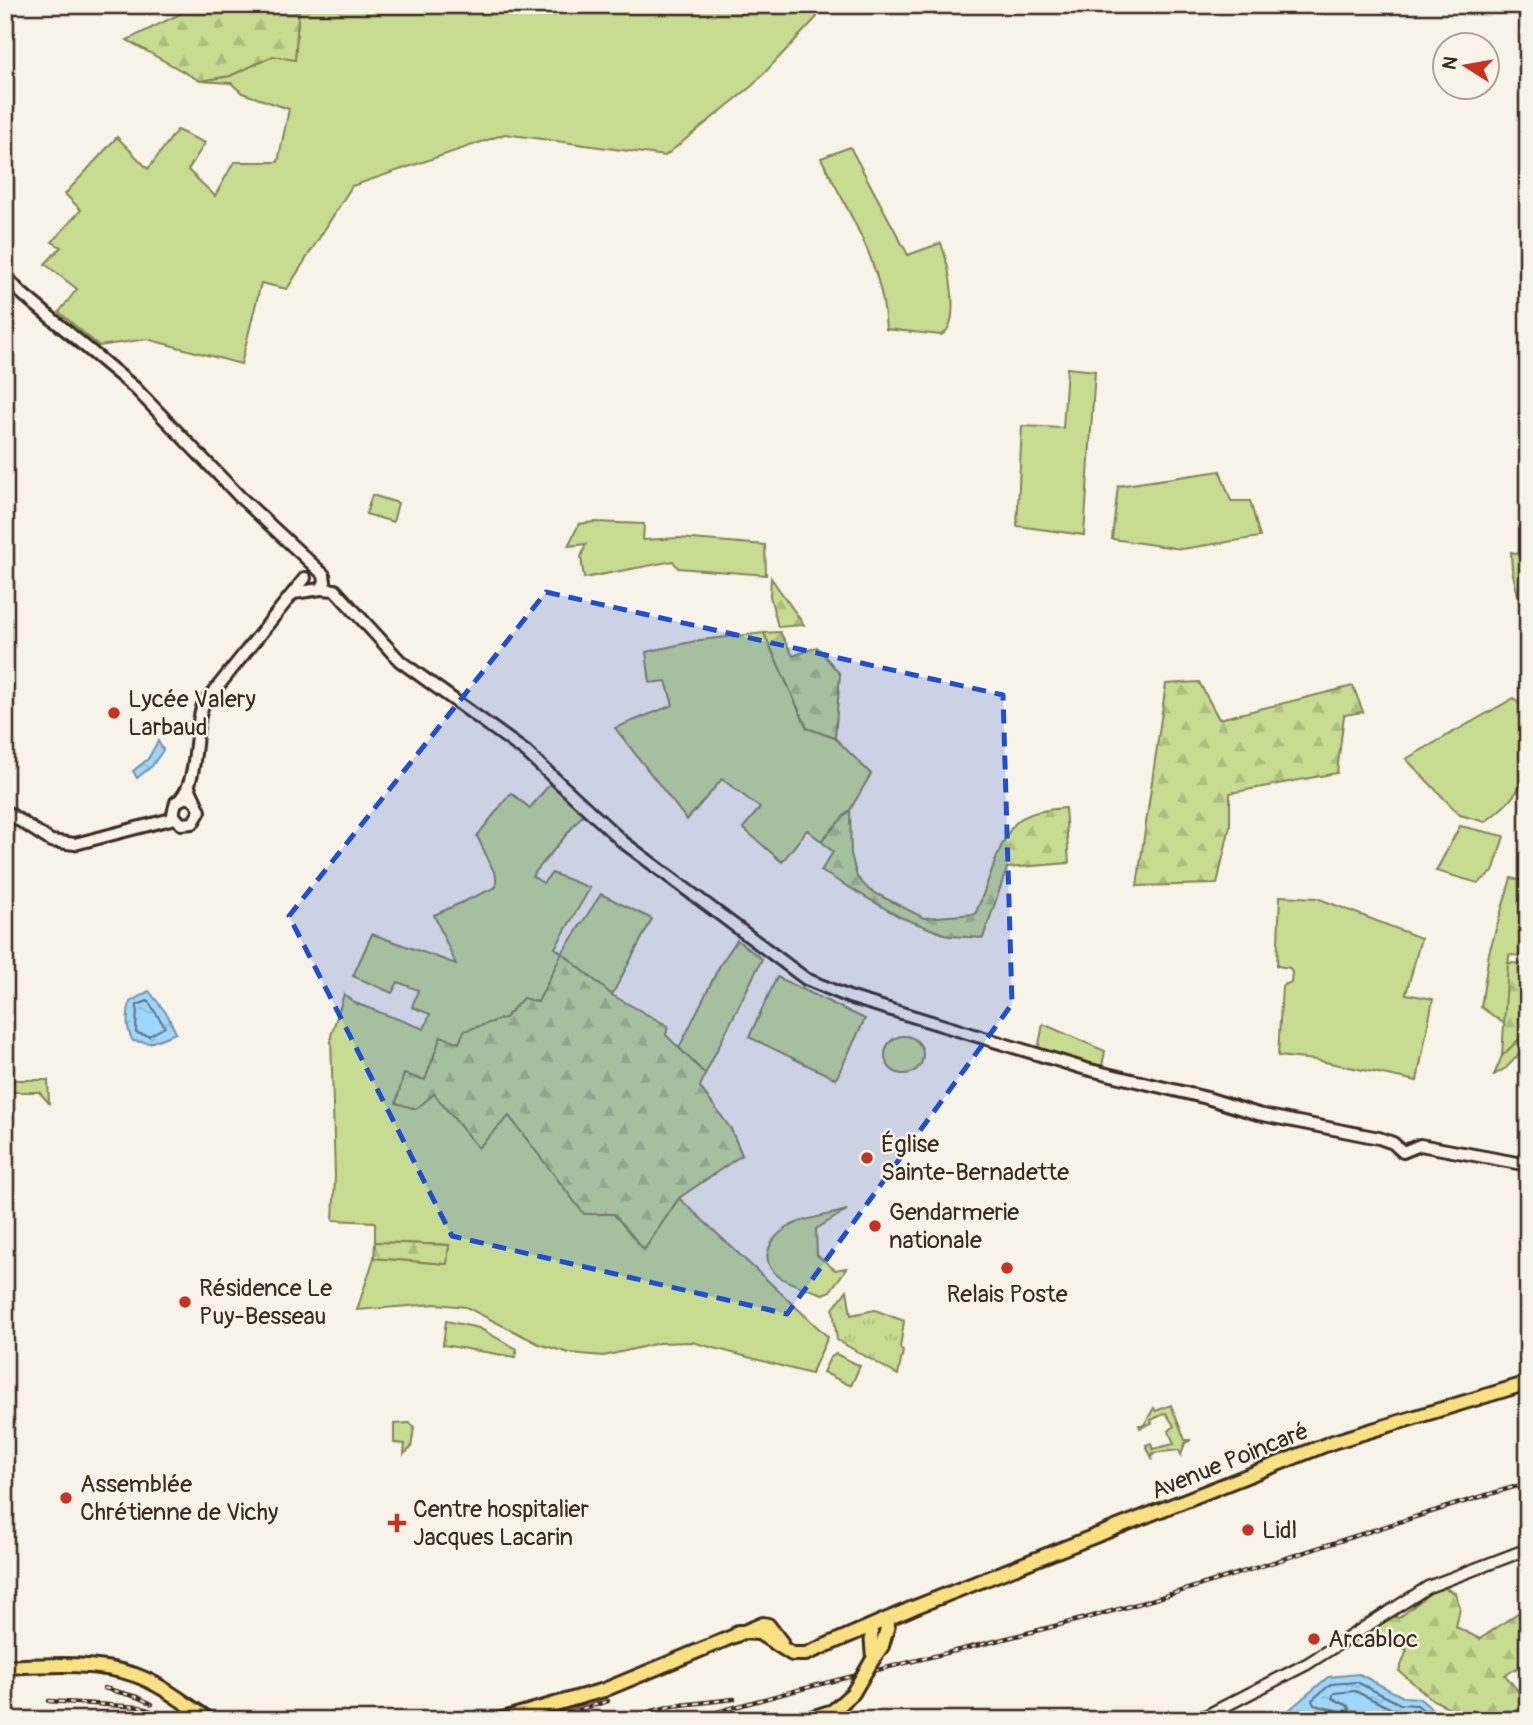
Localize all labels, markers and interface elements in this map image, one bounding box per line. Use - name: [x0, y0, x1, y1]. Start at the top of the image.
- north arrow: [1432, 32, 1502, 102]
- text: N: [1437, 54, 1463, 72]
- place label: Lycée Valery Larbaud: [128, 685, 256, 742]
- marker: Lycée Valery Larbaud: [106, 705, 122, 721]
- place label: Église Sainte-Bernadette: [881, 1130, 1069, 1187]
- marker: Église Sainte-Bernadette: [859, 1150, 875, 1166]
- place label: Gendarmerie nationale: [889, 1198, 1019, 1255]
- marker: Gendarmerie nationale: [867, 1218, 883, 1234]
- marker: Relais Poste: [999, 1260, 1015, 1276]
- place label: Résidence Le Puy-Besseau: [199, 1274, 332, 1331]
- place label: Relais Poste: [946, 1280, 1068, 1309]
- marker: Résidence Le Puy-Besseau: [177, 1294, 193, 1310]
- street label: Avenue Poincaré: [1147, 1416, 1313, 1506]
- place label: Assemblée Chrétienne de Vichy: [80, 1470, 278, 1527]
- marker: Assemblée Chrétienne de Vichy: [58, 1490, 74, 1506]
- place label: Centre hospitalier Jacques Lacarin: [413, 1495, 589, 1552]
- marker: Centre hospitalier Jacques Lacarin: [387, 1513, 407, 1533]
- place label: Lidl: [1262, 1516, 1297, 1545]
- marker: Lidl: [1240, 1522, 1256, 1538]
- place label: Arcabloc: [1328, 1625, 1418, 1654]
- marker: Arcabloc: [1306, 1631, 1322, 1647]

